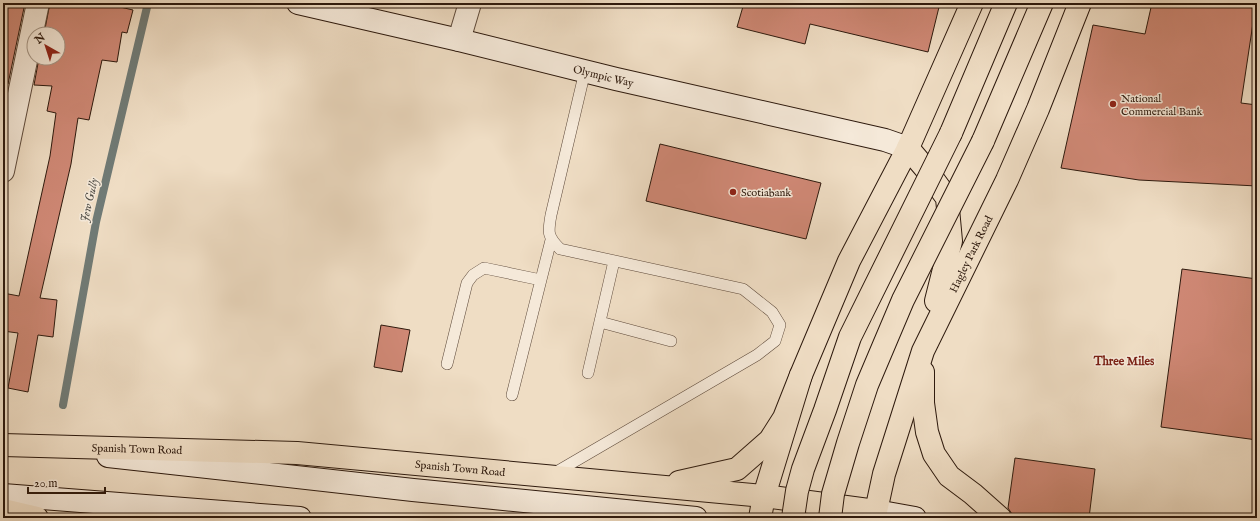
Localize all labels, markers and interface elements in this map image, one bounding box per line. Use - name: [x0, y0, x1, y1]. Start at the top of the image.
- north arrow: [26, 26, 66, 66]
- text: N: [31, 30, 49, 48]
- street label: Olympic Way: [571, 63, 635, 91]
- place label: National Commercial Bank: [1121, 92, 1203, 119]
- marker: National Commercial Bank: [1108, 99, 1118, 109]
- water label: Jew Gully: [77, 176, 102, 224]
- place label: Scotiabank: [741, 186, 791, 200]
- marker: Scotiabank: [728, 187, 738, 197]
- street label: Hagley Park Road: [947, 213, 996, 295]
- district label: Three Miles: [1093, 354, 1155, 369]
- street label: Spanish Town Road: [91, 441, 183, 458]
- street label: Spanish Town Road: [414, 458, 506, 480]
- scale bar: [28, 469, 105, 495]
- text: 20 m: [34, 476, 57, 491]

